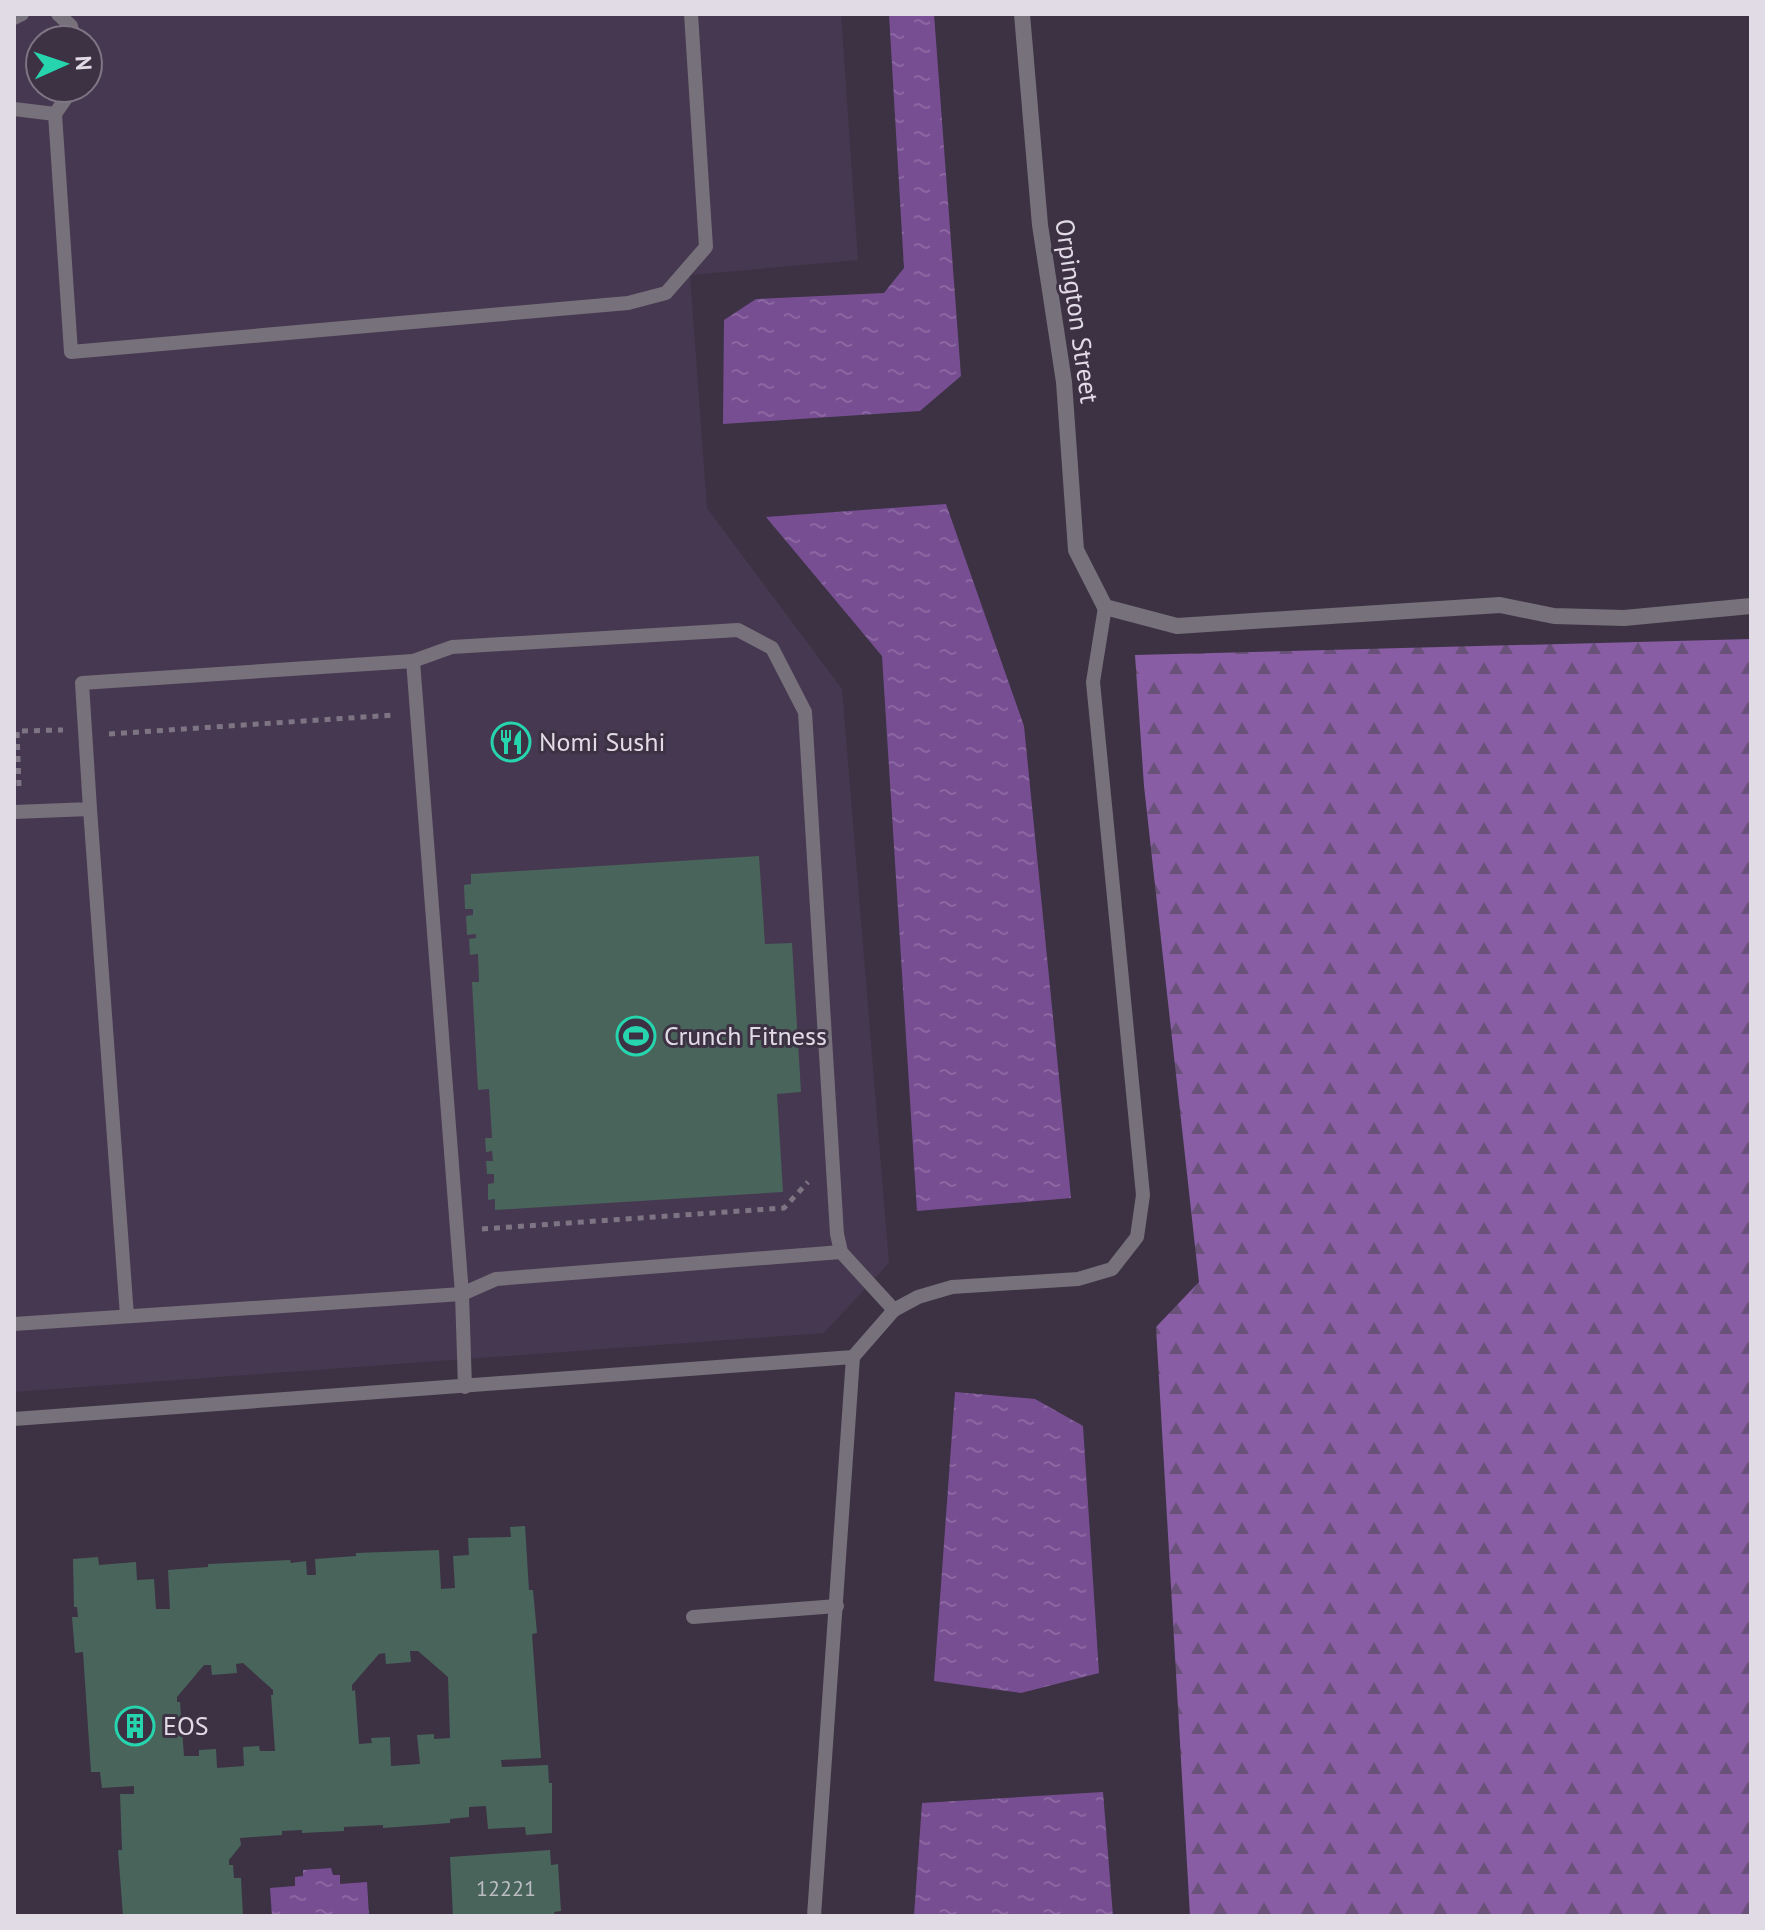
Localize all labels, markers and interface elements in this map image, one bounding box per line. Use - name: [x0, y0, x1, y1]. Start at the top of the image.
- north arrow: [24, 24, 104, 104]
- text: N: [70, 55, 98, 71]
- street label: Orpington Street: [1048, 217, 1107, 405]
- restaurant icon: Nomi Sushi: [490, 721, 532, 763]
- place label: Nomi Sushi: [539, 725, 665, 758]
- sports icon: Crunch Fitness: [615, 1015, 657, 1057]
- place label: Crunch Fitness: [664, 1019, 827, 1052]
- building icon: EOS: [114, 1705, 156, 1747]
- place label: EOS: [163, 1709, 209, 1742]
- house number: 12221: [476, 1874, 536, 1902]

